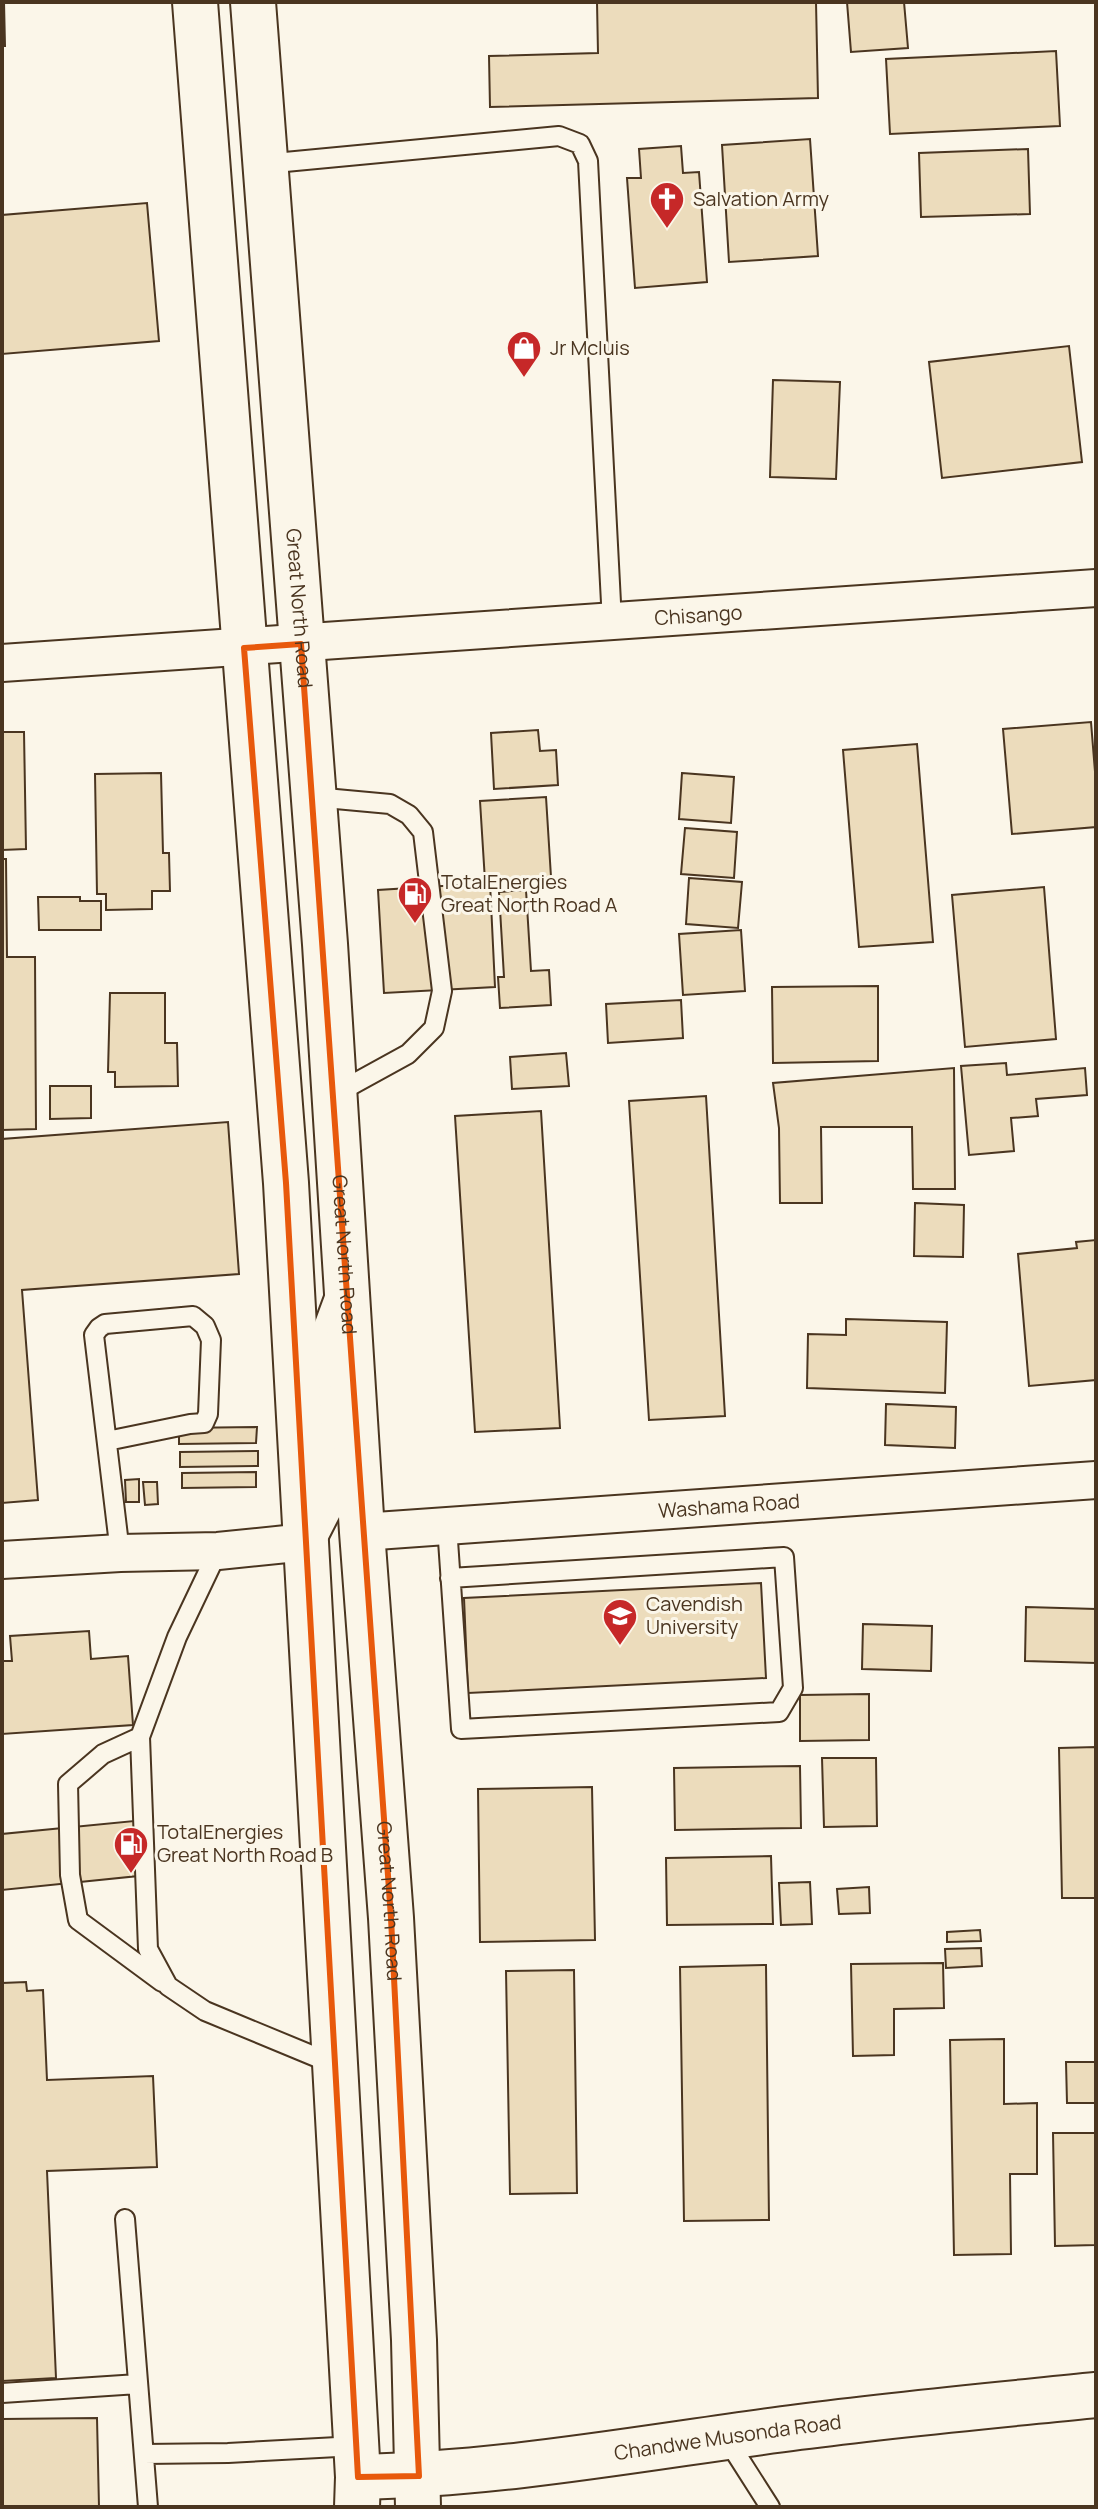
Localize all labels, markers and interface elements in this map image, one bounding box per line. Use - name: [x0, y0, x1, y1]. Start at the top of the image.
- church icon: Salvation Army: [648, 180, 686, 230]
- place label: Salvation Army: [693, 185, 830, 212]
- shop icon: Jr Mcluis: [505, 329, 543, 379]
- place label: Jr Mcluis: [550, 334, 630, 361]
- street label: Great North Road: [280, 527, 319, 689]
- street label: Chisango: [653, 598, 743, 631]
- place label: TotalEnergies Great North Road A: [441, 868, 618, 918]
- fuel station icon: TotalEnergies Great North Road A: [396, 875, 434, 925]
- street label: Great North Road: [327, 1174, 364, 1335]
- street label: Washama Road: [657, 1487, 801, 1524]
- place label: Cavendish University: [646, 1590, 743, 1640]
- school or university icon: Cavendish University: [601, 1597, 639, 1647]
- place label: TotalEnergies Great North Road B: [157, 1818, 333, 1868]
- street label: Great North Road: [371, 1820, 408, 1982]
- fuel station icon: TotalEnergies Great North Road B: [112, 1825, 150, 1875]
- street label: Chandwe Musonda Road: [612, 2408, 843, 2466]

